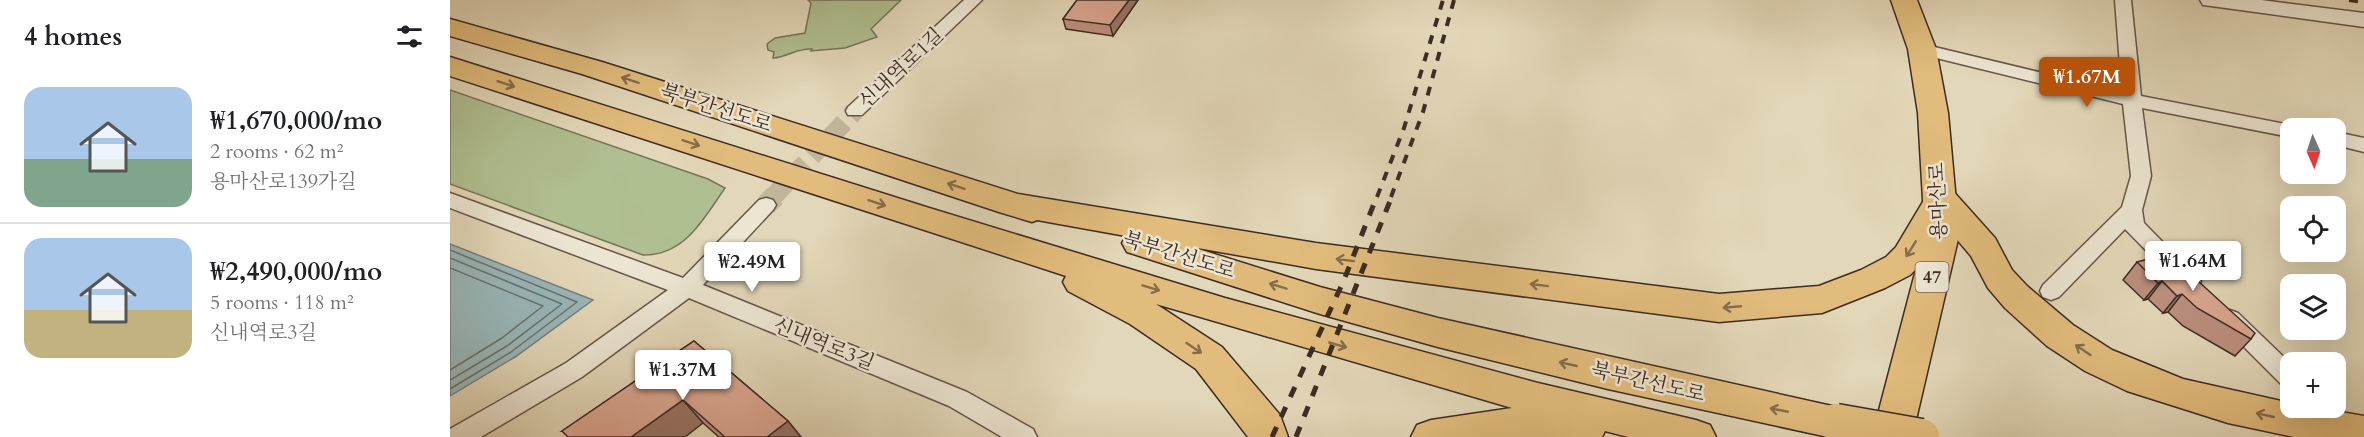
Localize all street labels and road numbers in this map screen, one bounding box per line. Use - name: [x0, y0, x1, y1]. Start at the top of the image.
- street label: 신내역로1길: [853, 22, 949, 114]
- street label: 북부간선도로: [657, 77, 775, 139]
- street label: 용마산로: [1923, 162, 1953, 240]
- street label: 북부간선도로: [1120, 225, 1238, 285]
- road number: 47: [1916, 262, 1948, 292]
- street label: 신내역로3길: [769, 311, 879, 377]
- street label: 북부간선도로: [1588, 356, 1708, 408]

